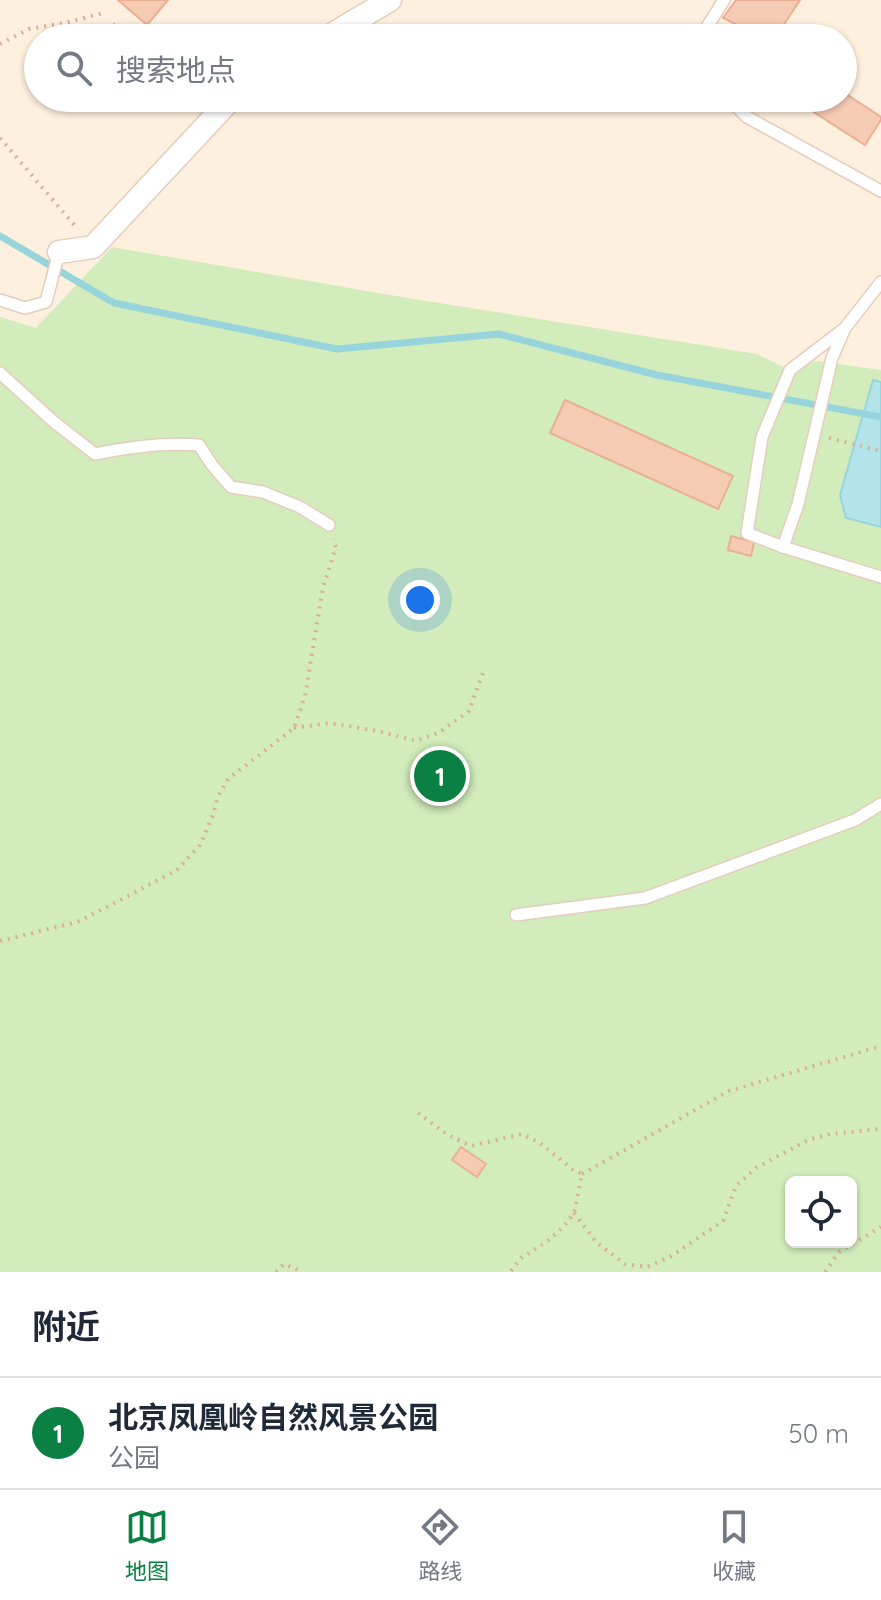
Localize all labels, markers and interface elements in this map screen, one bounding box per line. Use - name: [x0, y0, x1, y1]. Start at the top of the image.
- search box: [24, 24, 857, 112]
- icon: search: [52, 46, 96, 90]
- text: 搜索地点: [116, 51, 236, 89]
- your location: [400, 580, 440, 620]
- pin: 1: [414, 746, 466, 806]
- map controls: [785, 1176, 857, 1248]
- button: locate: [785, 1176, 857, 1248]
- text: 附近: [32, 1305, 100, 1348]
- text: 北京凤凰岭自然风景公园: [108, 1398, 438, 1436]
- text: 1: [53, 1417, 63, 1450]
- text: 50 m: [789, 1417, 849, 1450]
- text: 公园: [108, 1441, 160, 1474]
- tab: 地图: [125, 1505, 169, 1585]
- tab: 路线: [418, 1505, 462, 1585]
- tab: 收藏: [712, 1505, 756, 1585]

